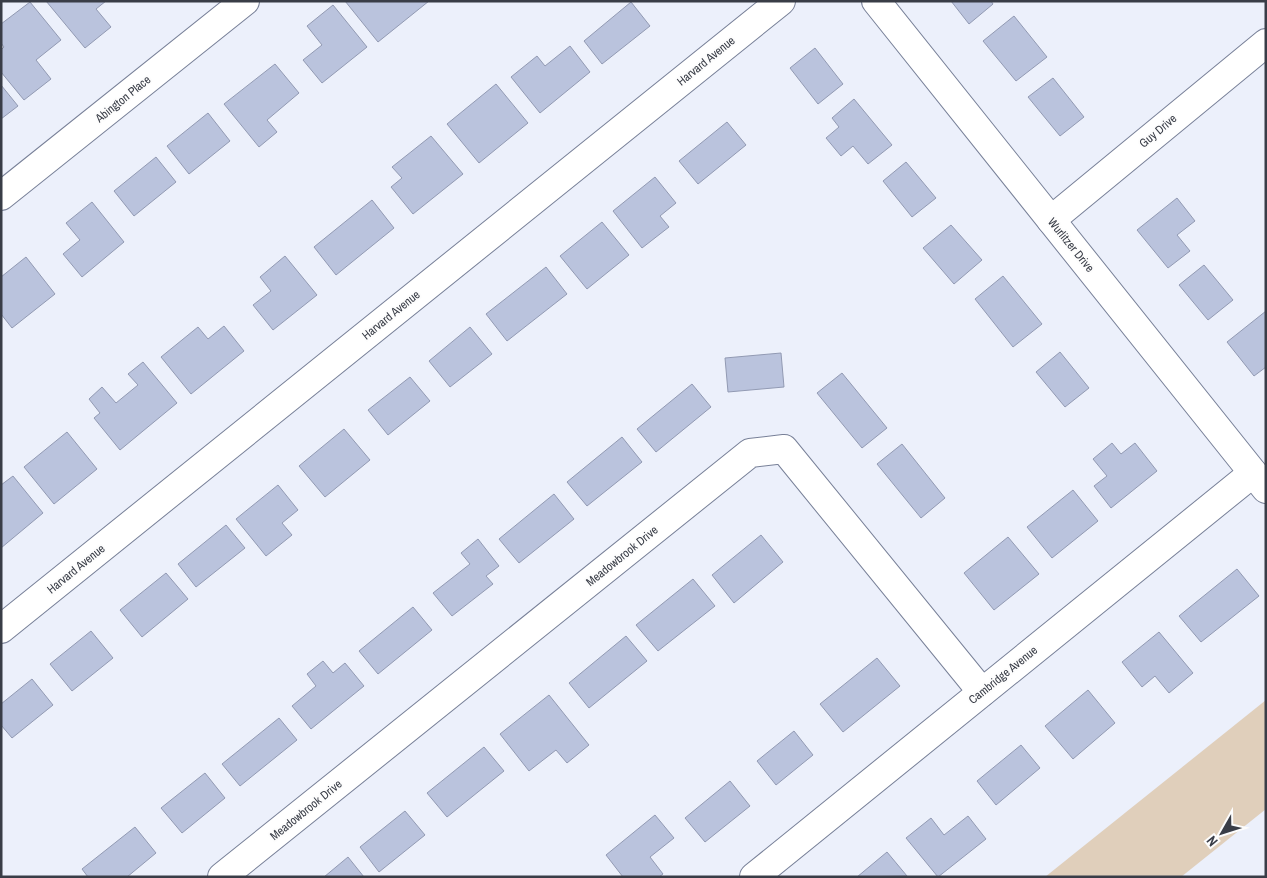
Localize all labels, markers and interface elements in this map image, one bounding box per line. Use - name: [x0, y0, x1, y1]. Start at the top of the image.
- street label: Harvard Avenue: [674, 33, 738, 89]
- street label: Abington Place: [91, 72, 154, 127]
- street label: Guy Drive: [1136, 111, 1180, 151]
- street label: Wurlitzer Drive: [1044, 215, 1098, 275]
- street label: Harvard Avenue: [359, 287, 423, 343]
- street label: Meadowbrook Drive: [583, 522, 661, 590]
- street label: Harvard Avenue: [44, 541, 108, 597]
- street label: Cambridge Avenue: [965, 642, 1041, 708]
- street label: Meadowbrook Drive: [267, 776, 345, 844]
- north arrow: [1197, 808, 1247, 858]
- text: N: [1202, 832, 1222, 850]

